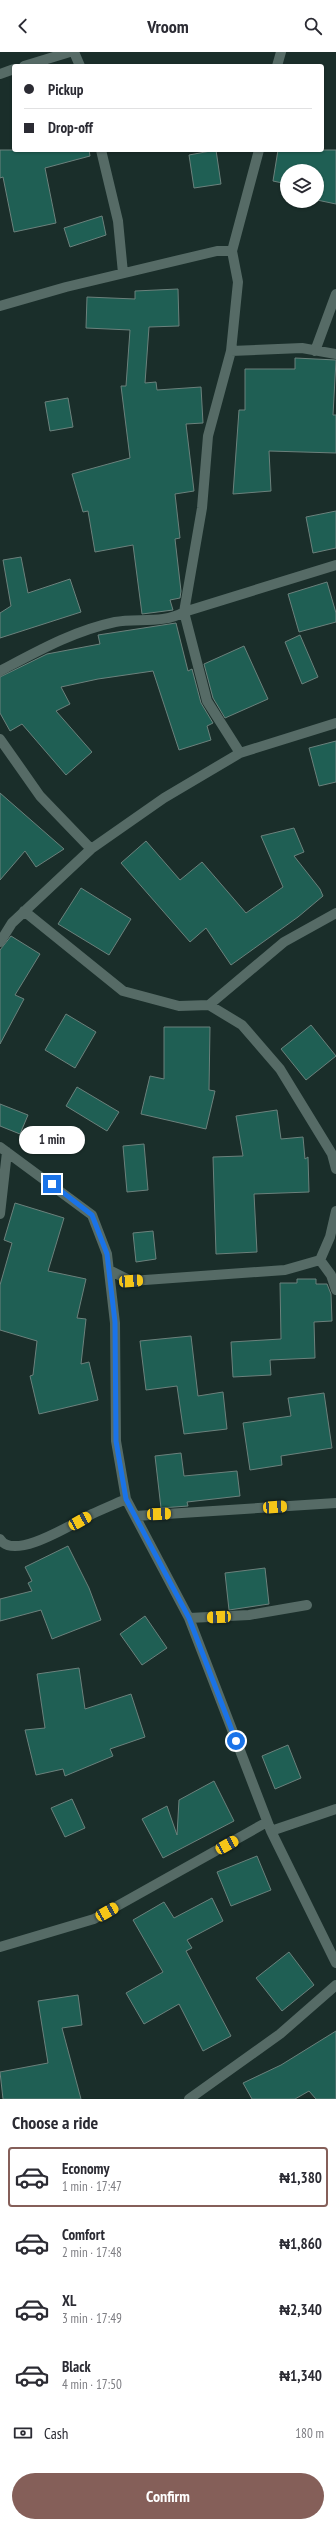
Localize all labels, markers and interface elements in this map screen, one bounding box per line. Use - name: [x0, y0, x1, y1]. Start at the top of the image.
- icon: back: [12, 15, 34, 37]
- text: Vroom: [147, 15, 189, 38]
- icon: search: [302, 15, 324, 37]
- text: Pickup: [48, 80, 83, 99]
- text: Drop-off: [48, 118, 93, 137]
- map controls: [280, 164, 324, 208]
- button: layers: [280, 164, 324, 208]
- callout: 1 min: [19, 1126, 85, 1154]
- text: 1 min: [39, 1131, 65, 1148]
- route end: [43, 1175, 61, 1193]
- car: [119, 1274, 143, 1288]
- car: [263, 1500, 287, 1514]
- car: [147, 1507, 171, 1521]
- car: [67, 1510, 93, 1532]
- car: [207, 1610, 231, 1624]
- route start: [227, 1732, 245, 1750]
- car: [214, 1834, 240, 1856]
- car: [94, 1901, 120, 1923]
- text: Choose a ride: [12, 2111, 98, 2134]
- icon: car: [14, 2159, 50, 2195]
- text: Economy: [62, 2159, 110, 2178]
- text: ₦1,380: [279, 2168, 322, 2187]
- text: 1 min · 17:47: [62, 2178, 122, 2195]
- icon: car: [14, 2225, 50, 2261]
- text: Comfort: [62, 2225, 105, 2244]
- text: ₦1,860: [279, 2234, 322, 2253]
- text: 2 min · 17:48: [62, 2244, 122, 2261]
- icon: car: [14, 2291, 50, 2327]
- text: XL: [62, 2291, 76, 2310]
- text: ₦2,340: [279, 2300, 322, 2319]
- text: 3 min · 17:49: [62, 2310, 122, 2327]
- icon: car: [14, 2357, 50, 2393]
- text: Black: [62, 2357, 91, 2376]
- text: ₦1,340: [279, 2366, 322, 2385]
- text: 4 min · 17:50: [62, 2376, 122, 2393]
- icon: cash: [12, 2422, 34, 2444]
- text: Cash: [44, 2424, 68, 2443]
- text: 180 m: [295, 2425, 324, 2442]
- button: Confirm: [12, 2473, 324, 2519]

